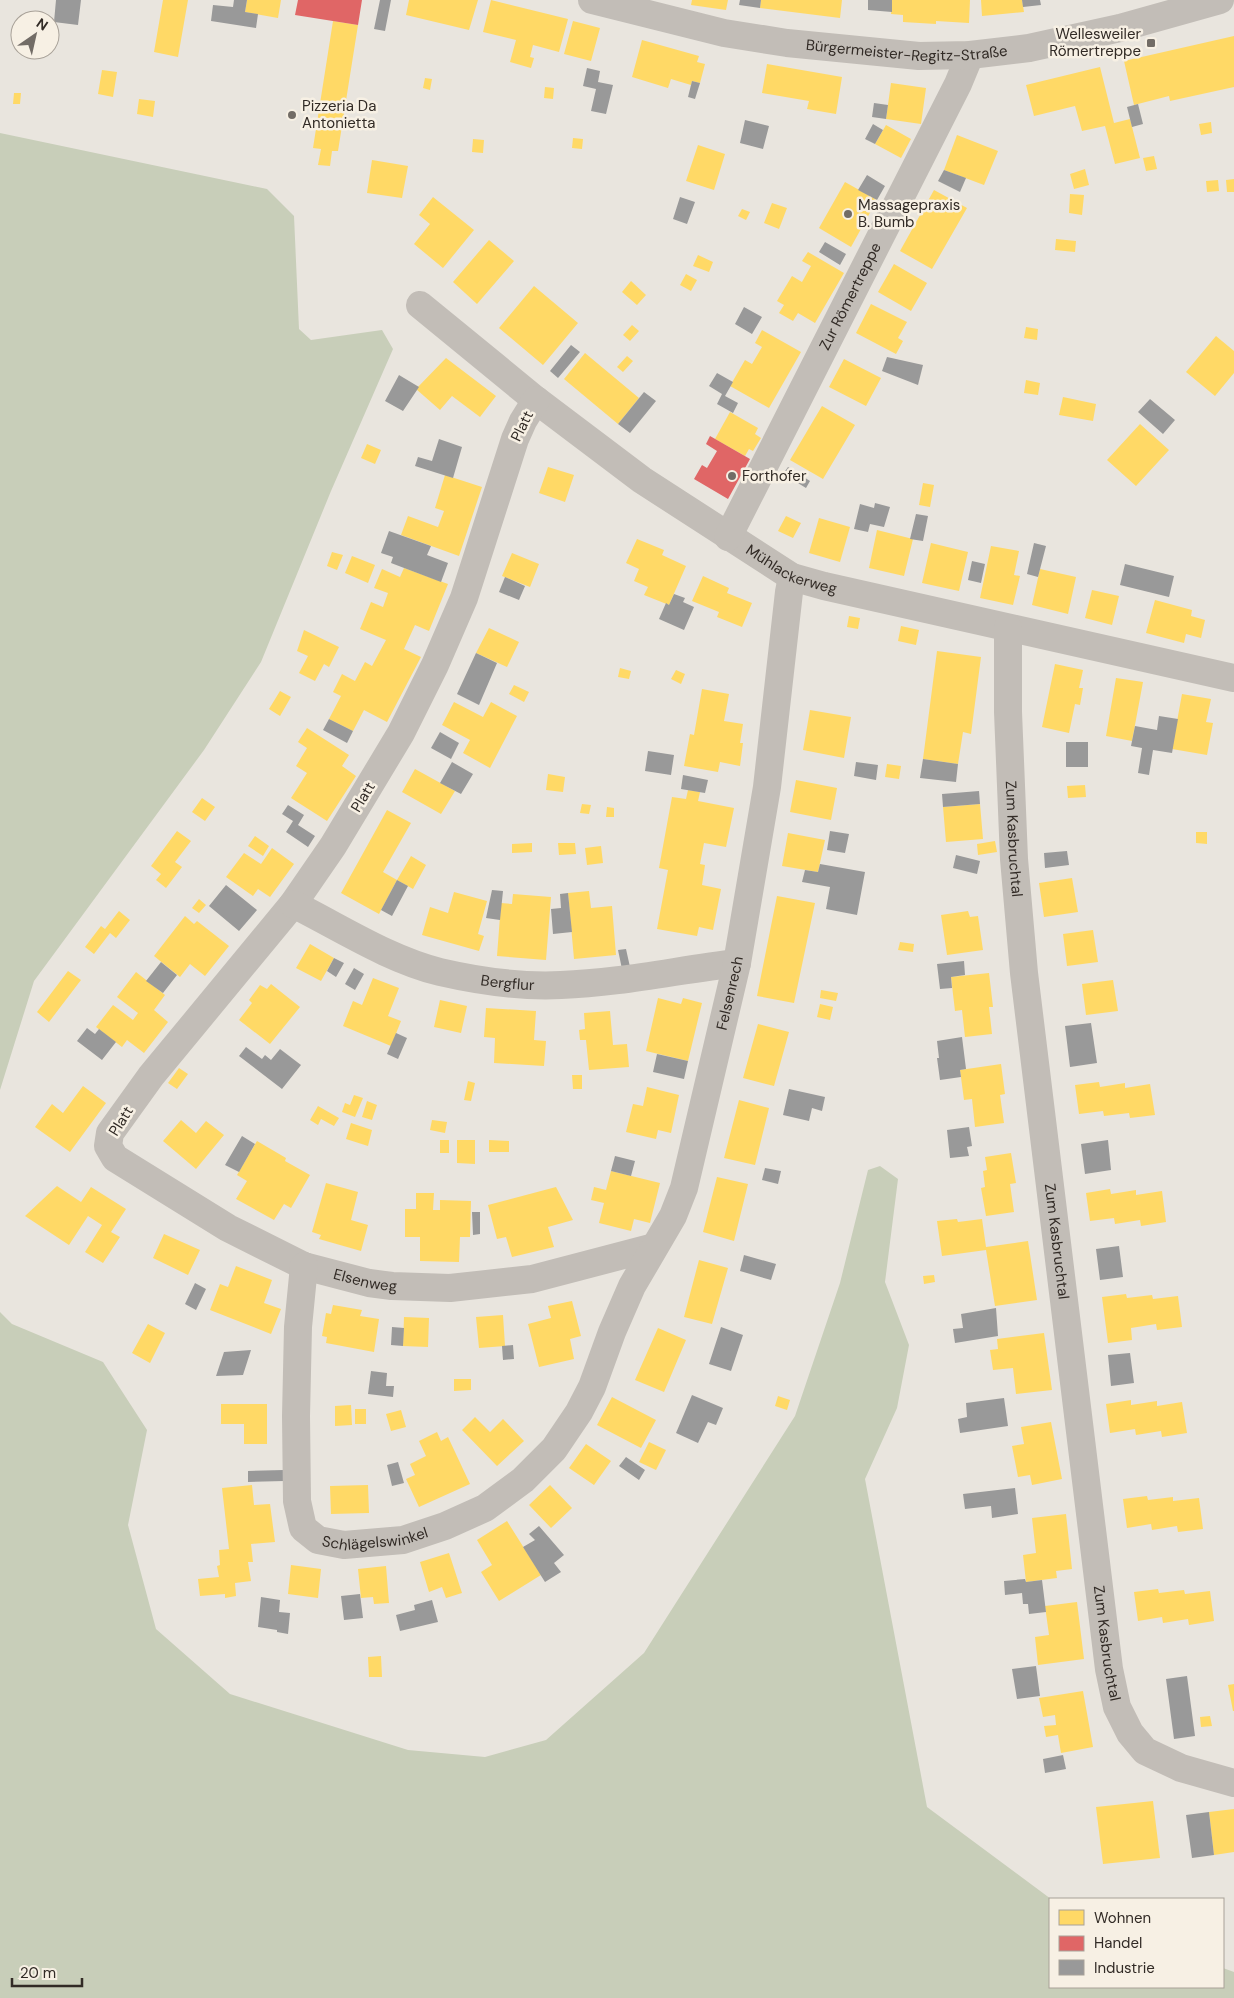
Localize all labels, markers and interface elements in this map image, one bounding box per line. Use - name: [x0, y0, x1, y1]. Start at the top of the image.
- north arrow: [10, 10, 60, 60]
- text: N: [33, 14, 52, 35]
- place label: Wellesweiler Römertreppe: [1049, 24, 1141, 61]
- street label: Bürgermeister-Regitz-Straße: [805, 35, 1009, 66]
- marker: Wellesweiler Römertreppe: [1145, 37, 1157, 49]
- place label: Pizzeria Da Antonietta: [302, 96, 376, 133]
- marker: Pizzeria Da Antonietta: [286, 109, 298, 121]
- place label: Massagepraxis B. Bumb: [858, 195, 960, 232]
- marker: Massagepraxis B. Bumb: [842, 208, 854, 220]
- street label: Zur Römertreppe: [815, 239, 886, 353]
- street label: Platt: [506, 407, 538, 445]
- place label: Forthofer: [742, 466, 807, 486]
- marker: Forthofer: [726, 470, 738, 482]
- street label: Mühlackerweg: [742, 540, 839, 599]
- street label: Platt: [346, 778, 380, 816]
- street label: Zum Kasbruchtal: [1001, 780, 1027, 898]
- street label: Felsenrech: [712, 955, 748, 1032]
- street label: Bergflur: [479, 970, 535, 995]
- street label: Platt: [104, 1102, 138, 1140]
- street label: Zum Kasbruchtal: [1040, 1182, 1074, 1300]
- street label: Elsenweg: [331, 1264, 397, 1296]
- street label: Schlägelswinkel: [320, 1522, 431, 1556]
- street label: Zum Kasbruchtal: [1089, 1584, 1125, 1703]
- legend: [1049, 1898, 1224, 1988]
- text: Wohnen: [1094, 1908, 1151, 1928]
- text: Handel: [1094, 1933, 1142, 1953]
- scale bar: [12, 1956, 82, 1988]
- text: Industrie: [1094, 1958, 1155, 1978]
- text: 20 m: [20, 1963, 56, 1983]

